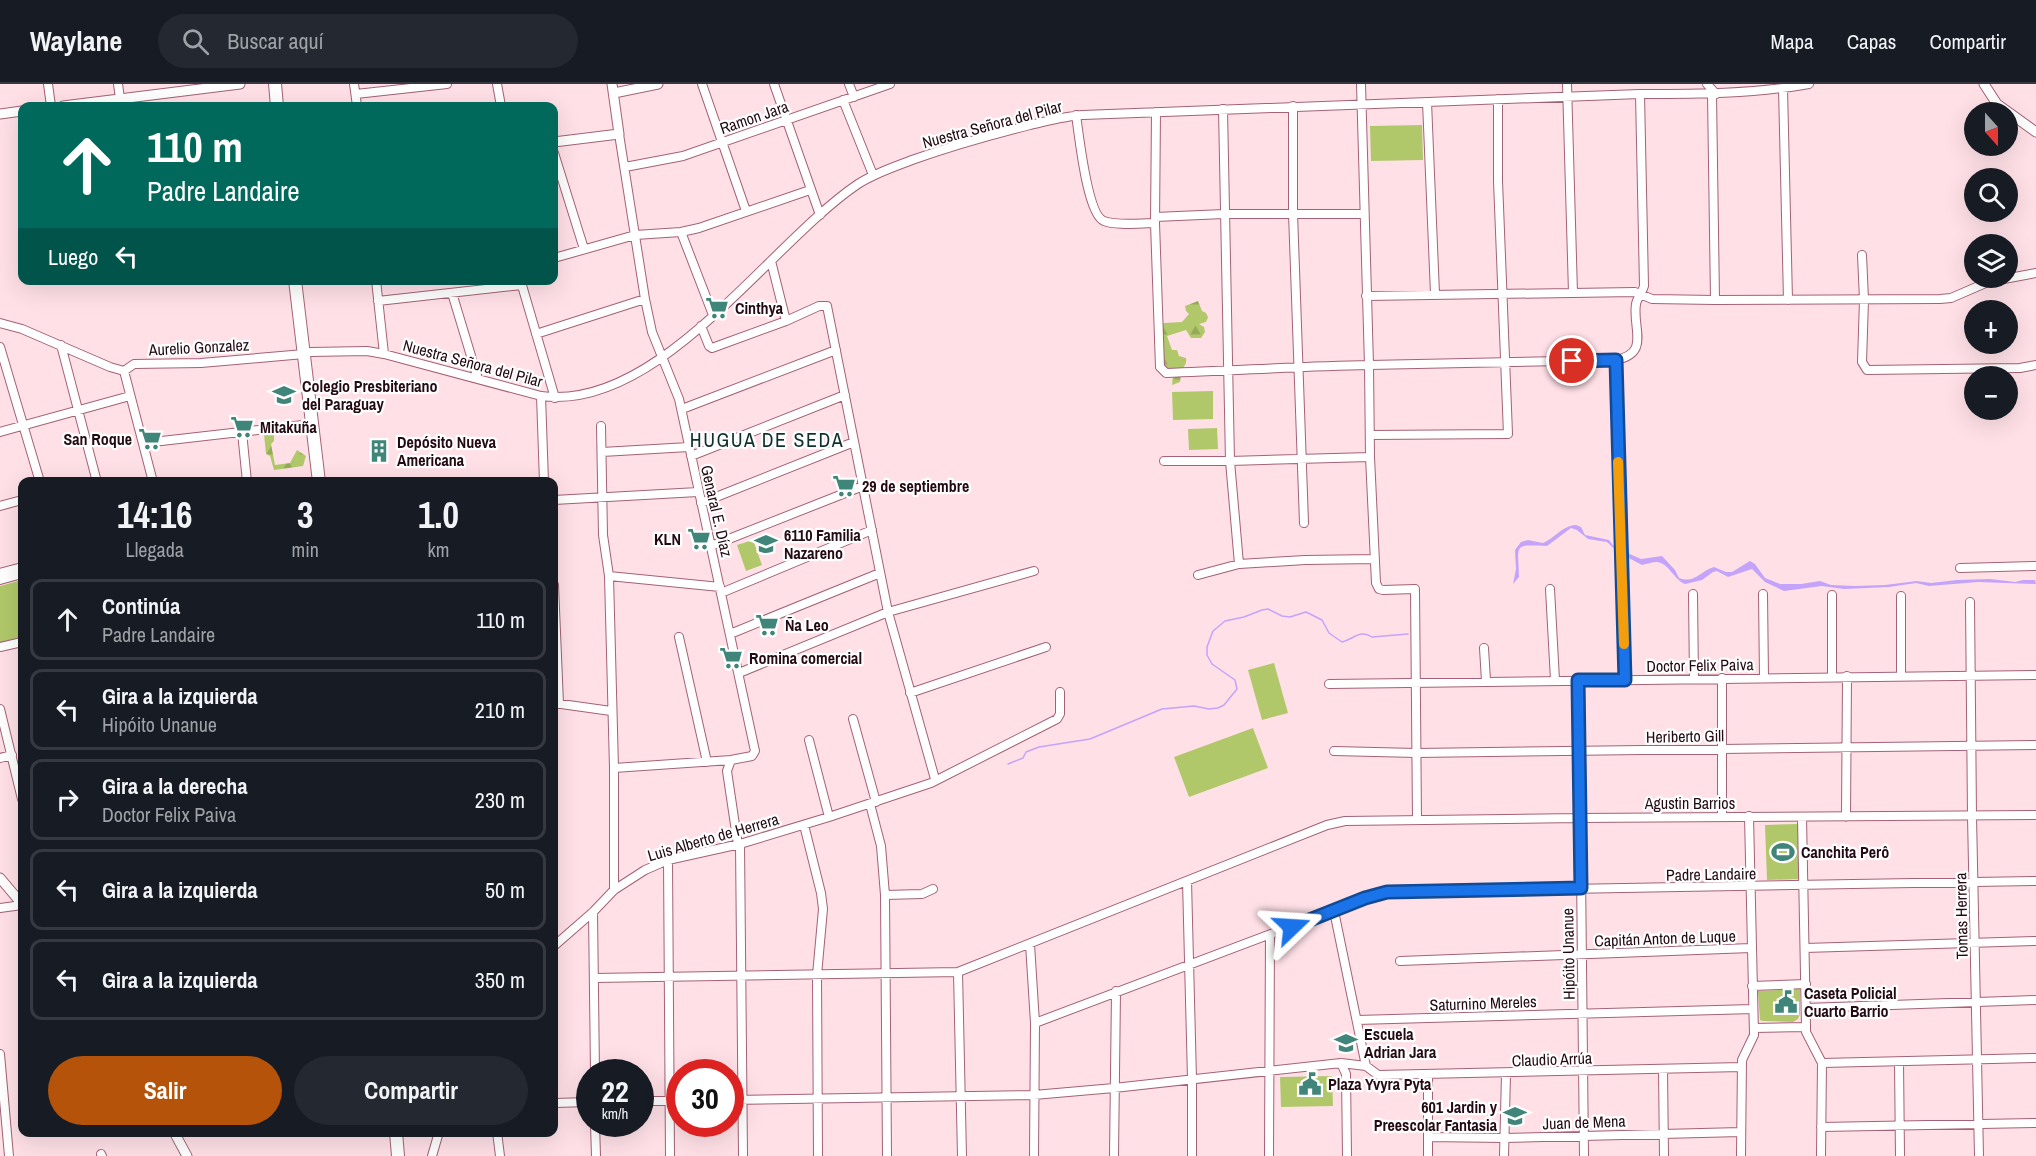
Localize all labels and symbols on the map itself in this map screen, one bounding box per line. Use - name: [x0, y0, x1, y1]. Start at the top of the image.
- street label: Ramon Jara: [717, 95, 792, 139]
- street label: Nuestra Señora del Pilar: [920, 95, 1065, 153]
- north arrow: [1964, 102, 2018, 156]
- supermarket icon: Cinthya: [704, 295, 730, 321]
- place label: Cinthya: [735, 297, 784, 319]
- street label: Aurelio Gonzalez: [147, 333, 250, 361]
- street label: Nuestra Señora del Pilar: [401, 334, 546, 392]
- pin: [1546, 335, 1597, 386]
- place label: Colegio Presbiteriano del Paraguay: [302, 375, 438, 415]
- school or university icon: Colegio Presbiteriano del Paraguay: [271, 382, 297, 408]
- supermarket icon: Mitakuña: [229, 414, 255, 440]
- place label: Mitakuña: [260, 416, 318, 438]
- supermarket icon: San Roque: [137, 426, 163, 452]
- district label: HUGUA DE SEDA: [690, 426, 844, 453]
- place label: San Roque: [63, 428, 132, 450]
- place label: Depósito Nueva Americana: [397, 431, 497, 471]
- building icon: Depósito Nueva Americana: [366, 438, 392, 464]
- street label: Genaral E. Díaz: [696, 463, 738, 559]
- supermarket icon: 29 de septiembre: [831, 473, 857, 499]
- place label: 29 de septiembre: [862, 475, 969, 497]
- place label: 6110 Familia Nazareno: [784, 524, 861, 564]
- supermarket icon: KLN: [686, 526, 712, 552]
- place label: KLN: [654, 528, 681, 550]
- school or university icon: 6110 Familia Nazareno: [753, 531, 779, 557]
- supermarket icon: Ña Leo: [754, 612, 780, 638]
- place label: Ña Leo: [785, 614, 829, 636]
- supermarket icon: Romina comercial: [718, 645, 744, 671]
- place label: Romina comercial: [749, 647, 862, 669]
- street label: Doctor Felix Paiva: [1646, 653, 1755, 677]
- street label: Heriberto Gill: [1646, 724, 1724, 748]
- street label: Agustin Barrios: [1644, 792, 1735, 814]
- street label: Luis Alberto de Herrera: [645, 808, 782, 866]
- sports icon: Canchita Perô: [1770, 839, 1796, 865]
- place label: Canchita Perô: [1801, 841, 1889, 863]
- street label: Padre Landaire: [1666, 862, 1756, 886]
- street label: Tomas Herrera: [1949, 872, 1973, 960]
- position arrow: [1260, 895, 1324, 959]
- street label: Hipóito Unanue: [1556, 908, 1580, 1000]
- street label: Capitán Anton de Luque: [1594, 925, 1736, 951]
- place label: Caseta Policial Cuarto Barrio: [1804, 982, 1897, 1022]
- public building icon: Caseta Policial Cuarto Barrio: [1773, 989, 1799, 1015]
- street label: Saturnino Mereles: [1429, 990, 1537, 1016]
- place label: Escuela Adrian Jara: [1364, 1023, 1437, 1063]
- school or university icon: Escuela Adrian Jara: [1333, 1030, 1359, 1056]
- street label: Claudio Arrúa: [1512, 1047, 1593, 1071]
- speed limit sign: 30: [666, 1059, 744, 1137]
- public building icon: Plaza Yvyra Pyta: [1297, 1071, 1323, 1097]
- place label: Plaza Yvyra Pyta: [1328, 1073, 1432, 1095]
- place label: 601 Jardin y Preescolar Fantasia: [1374, 1096, 1498, 1136]
- school or university icon: 601 Jardin y Preescolar Fantasia: [1502, 1103, 1528, 1129]
- street label: Juan de Mena: [1542, 1110, 1627, 1134]

